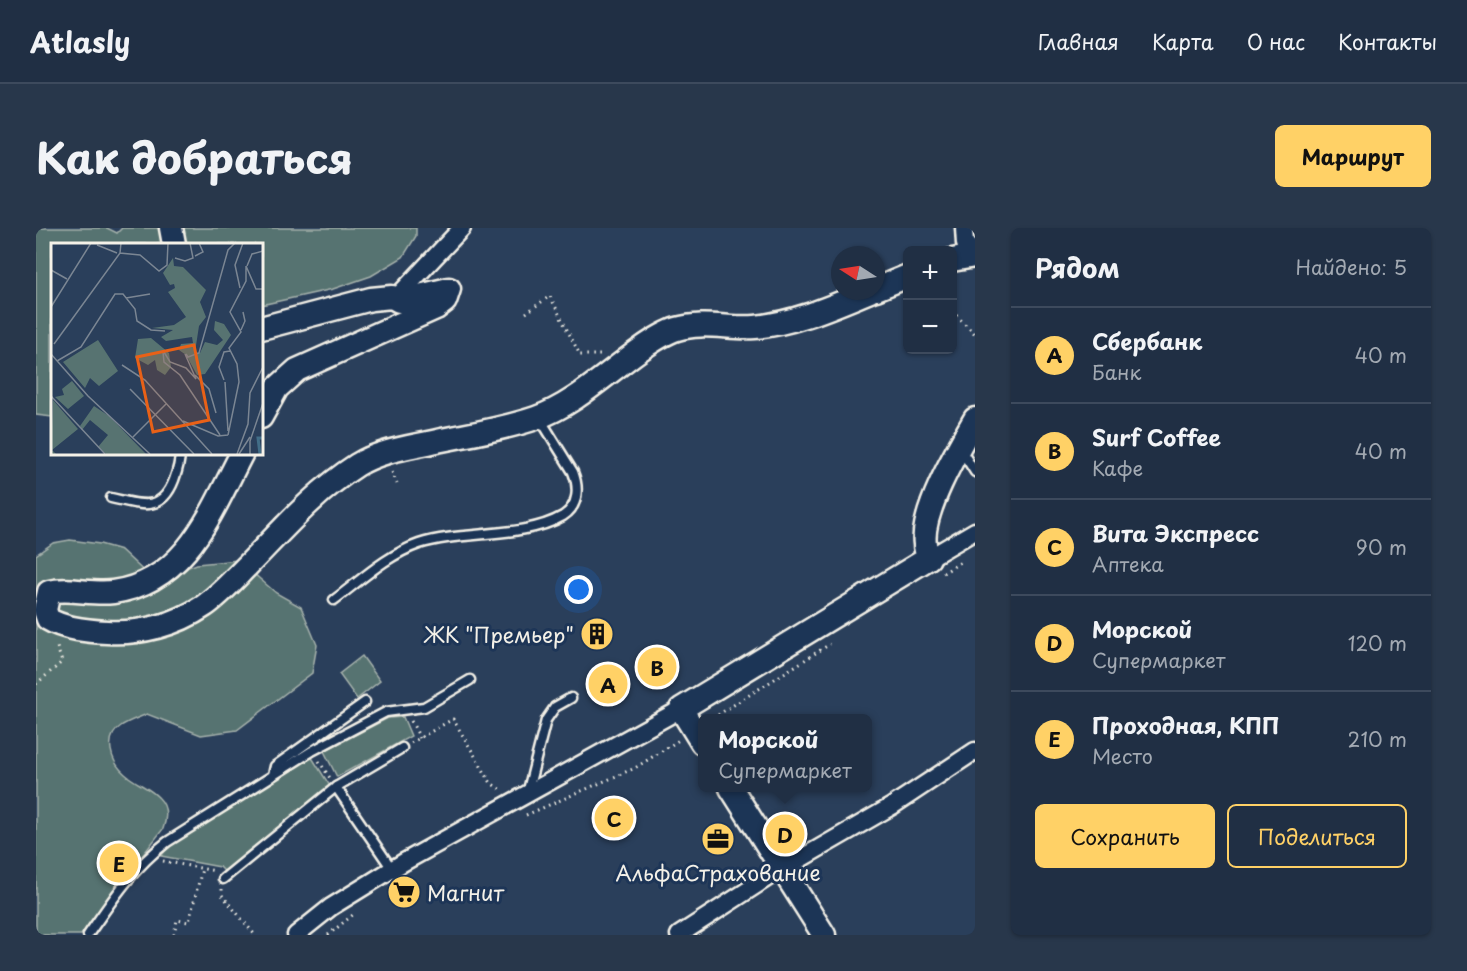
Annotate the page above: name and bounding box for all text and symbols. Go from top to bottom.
text: Atlasly [30,20,130,63]
text: Главная [1038,25,1119,57]
text: Карта [1152,25,1214,57]
text: О нас [1247,25,1305,57]
text: Контакты [1338,25,1437,57]
text: Как добраться [36,125,353,188]
button: Маршрут [1275,125,1431,187]
inset map [51,243,262,454]
north arrow [831,246,885,300]
map controls [903,246,957,354]
button: + [903,246,957,300]
text: Рядом [1035,248,1120,287]
text: Найдено: 5 [1296,252,1407,282]
button: − [903,300,957,354]
text: Сбербанк [1092,324,1202,357]
text: A [1047,340,1062,370]
text: 40 m [1355,340,1407,370]
text: Банк [1092,357,1141,387]
text: Surf Coffee [1092,420,1221,453]
text: B [1048,436,1061,466]
text: 40 m [1355,436,1407,466]
text: Кафе [1092,453,1143,483]
text: Вита Экспресс [1092,516,1259,549]
text: C [1047,532,1062,562]
text: 90 m [1356,532,1407,562]
text: Аптека [1092,549,1164,579]
your location [564,575,593,604]
text: Морской [1092,612,1192,645]
building icon: ЖК "Премьер" [579,616,615,652]
place label: ЖК "Премьер" [423,618,574,650]
text: D [1047,628,1062,658]
text: 120 m [1348,628,1407,658]
pin: B [638,644,676,690]
text: Супермаркет [1092,645,1225,675]
pin: A [588,662,628,706]
text: Проходная, КПП [1092,708,1280,741]
popup [698,714,872,792]
text: Морской [718,722,819,755]
text: E [1048,724,1061,754]
text: 210 m [1348,724,1407,754]
text: Место [1092,741,1153,771]
text: Супермаркет [718,755,852,785]
pin: C [594,796,634,840]
button: Сохранить [1035,804,1215,868]
button: Поделиться [1227,804,1407,868]
pin: D [766,812,804,856]
office icon: АльфаСтрахование [700,821,736,857]
pin: E [100,840,139,886]
place label: АльфаСтрахование [615,856,821,888]
supermarket icon: Магнит [386,874,422,910]
place label: Магнит [427,876,504,908]

